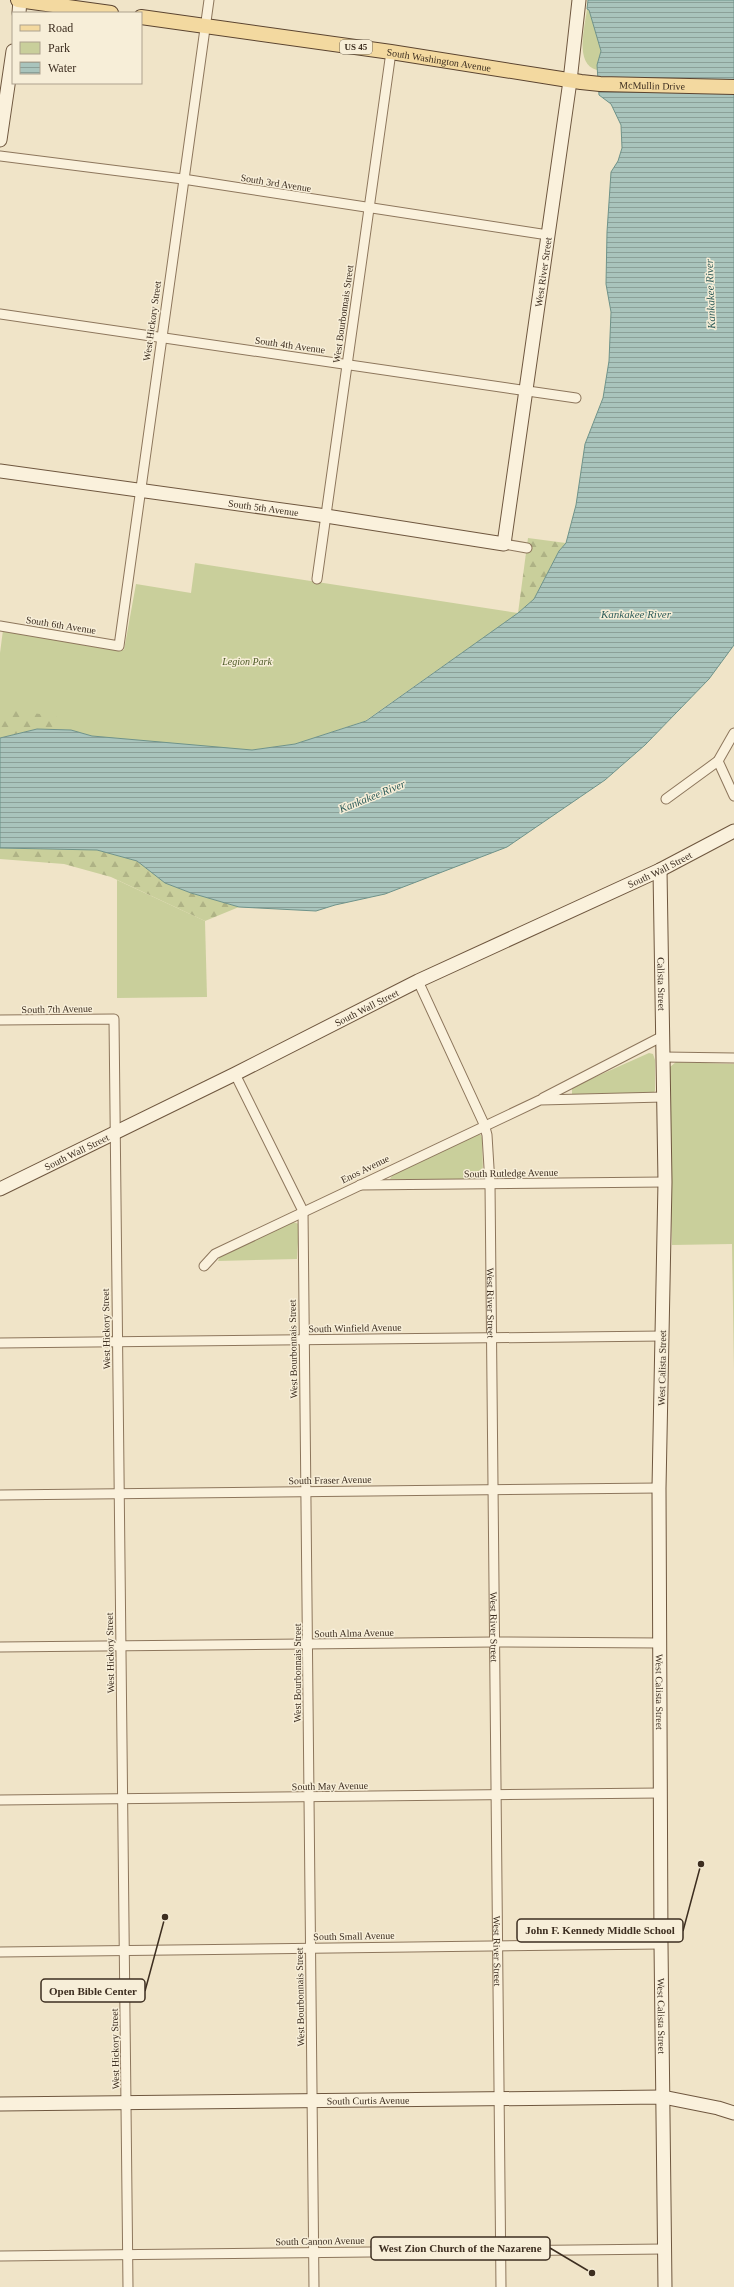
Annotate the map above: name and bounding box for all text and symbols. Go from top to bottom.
legend [12,12,142,84]
text: Road [48,21,73,35]
road number: US 45 [340,40,372,54]
text: Park [48,41,70,55]
street label: South Washington Avenue [386,46,493,73]
text: Water [48,61,76,75]
street label: McMullin Drive [619,79,686,91]
street label: South 3rd Avenue [240,172,313,194]
street label: West River Street [532,236,553,308]
water label: Kankakee River [703,258,717,330]
street label: West Bourbonnais Street [331,264,355,364]
street label: West Hickory Street [141,280,163,362]
street label: South 4th Avenue [254,335,326,355]
street label: South 5th Avenue [228,497,300,518]
water label: Kankakee River [600,608,672,620]
street label: South 6th Avenue [25,614,97,636]
park label: Legion Park [221,656,272,667]
water label: Kankakee River [336,777,407,815]
street label: South Wall Street [626,849,694,890]
street label: Calista Street [656,957,668,1011]
street label: South Wall Street [333,986,400,1028]
street label: South 7th Avenue [21,1003,93,1015]
street label: South Wall Street [42,1131,110,1172]
street label: Enos Avenue [339,1152,391,1185]
street label: South Rutledge Avenue [464,1167,559,1179]
street label: West River Street [485,1268,497,1338]
street label: West Hickory Street [100,1288,112,1370]
street label: West Bourbonnais Street [287,1299,299,1399]
street label: South Winfield Avenue [308,1322,402,1334]
street label: West Calista Street [656,1330,668,1406]
street label: South Fraser Avenue [288,1474,372,1486]
street label: West River Street [489,1592,500,1662]
street label: West Hickory Street [104,1612,116,1694]
street label: West Bourbonnais Street [292,1623,303,1723]
street label: South Alma Avenue [314,1627,395,1639]
street label: West Calista Street [654,1654,666,1730]
street label: South May Avenue [292,1780,369,1792]
street label: West River Street [492,1916,504,1986]
callout: John F. Kennedy Middle School [517,1919,683,1942]
text: John F. Kennedy Middle School [525,1924,675,1936]
street label: South Small Avenue [313,1930,395,1942]
street label: West Bourbonnais Street [294,1947,306,2047]
street label: West Calista Street [656,1978,668,2054]
callout: Open Bible Center [41,1979,145,2002]
text: Open Bible Center [49,1985,137,1997]
street label: West Hickory Street [109,2008,121,2090]
street label: South Curtis Avenue [327,2094,410,2106]
street label: South Cannon Avenue [275,2235,365,2247]
callout: West Zion Church of the Nazarene [371,2237,550,2260]
text: West Zion Church of the Nazarene [378,2242,542,2254]

